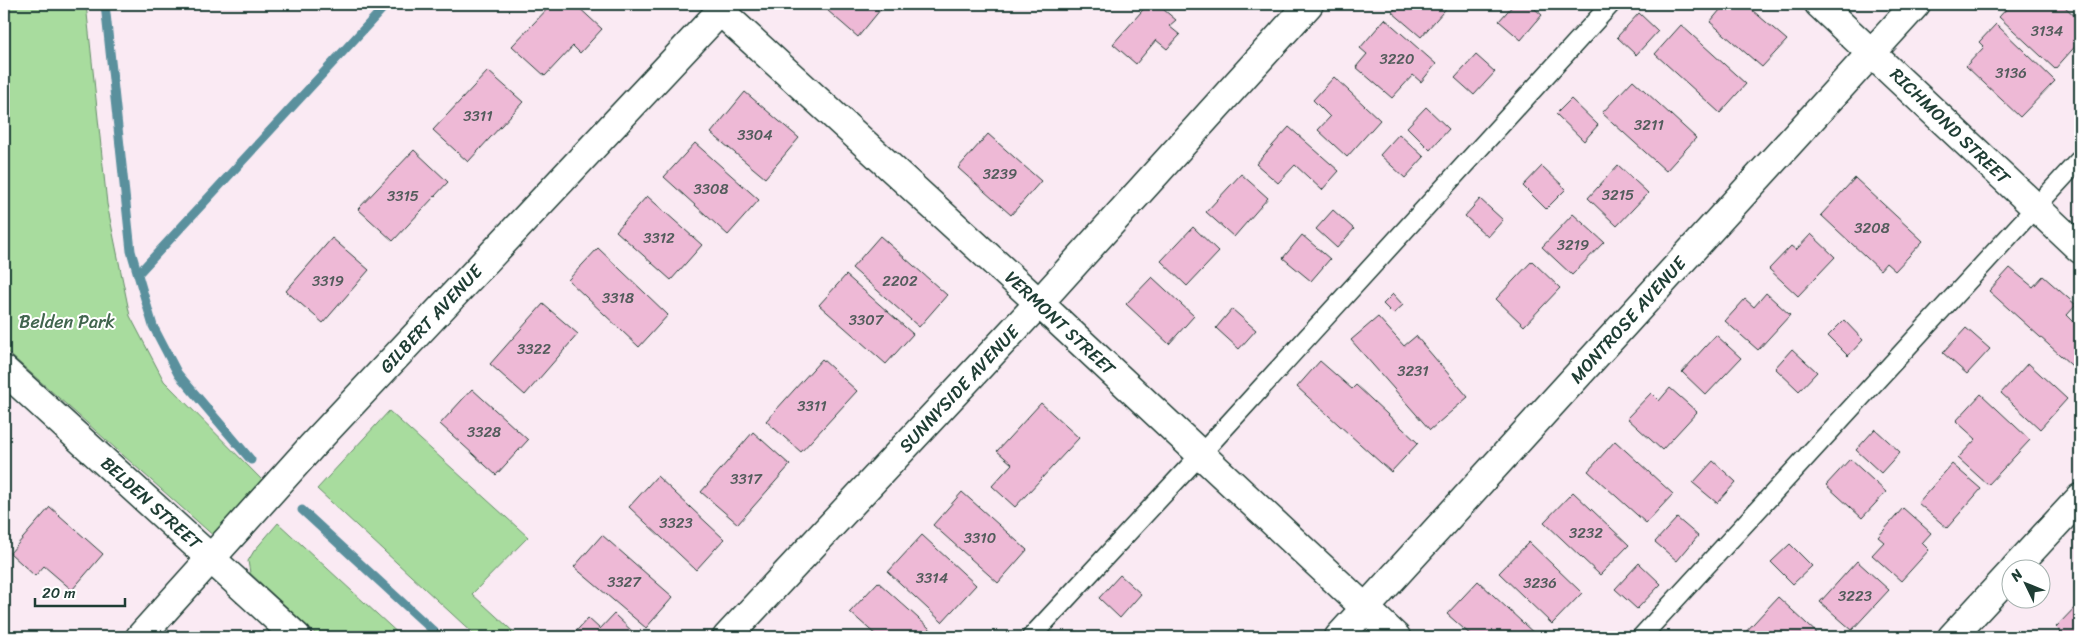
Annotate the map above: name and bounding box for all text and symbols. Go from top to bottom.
house number: 3134 [2031,18,2063,44]
house number: 3220 [1379,46,1415,72]
street label: RICHMOND STREET [1882,60,2019,193]
house number: 3136 [1995,60,2027,86]
house number: 3311 [463,103,493,129]
house number: 3211 [1634,112,1664,138]
house number: 3304 [737,122,773,148]
house number: 3239 [983,161,1017,187]
house number: 3308 [694,176,729,202]
house number: 3215 [1602,182,1634,208]
house number: 3315 [387,183,419,209]
house number: 3208 [1854,215,1890,241]
house number: 3312 [643,225,675,251]
house number: 3219 [1557,232,1589,258]
street label: MONTROSE AVENUE [1562,248,1695,391]
street label: GILBERT AVENUE [372,256,491,381]
street label: VERMONT STREET [997,263,1124,384]
house number: 3319 [312,268,344,294]
house number: 2202 [882,268,918,294]
house number: 3318 [602,285,634,311]
park label: Belden Park [19,306,115,338]
house number: 3307 [849,307,885,333]
street label: SUNNYSIDE AVENUE [891,317,1028,461]
house number: 3322 [517,336,551,362]
house number: 3231 [1397,358,1429,384]
house number: 3311 [797,393,827,419]
house number: 3328 [467,419,501,445]
street label: BELDEN STREET [93,448,210,558]
house number: 3317 [730,466,763,492]
house number: 3323 [659,510,693,536]
house number: 3232 [1569,520,1603,546]
house number: 3310 [964,525,996,551]
north arrow [2002,558,2052,608]
text: N [2004,563,2030,588]
house number: 3314 [916,565,948,591]
house number: 3327 [607,569,642,595]
house number: 3236 [1523,570,1557,596]
scale bar [35,576,125,608]
text: 20 m [42,580,76,606]
house number: 3223 [1838,583,1872,609]

